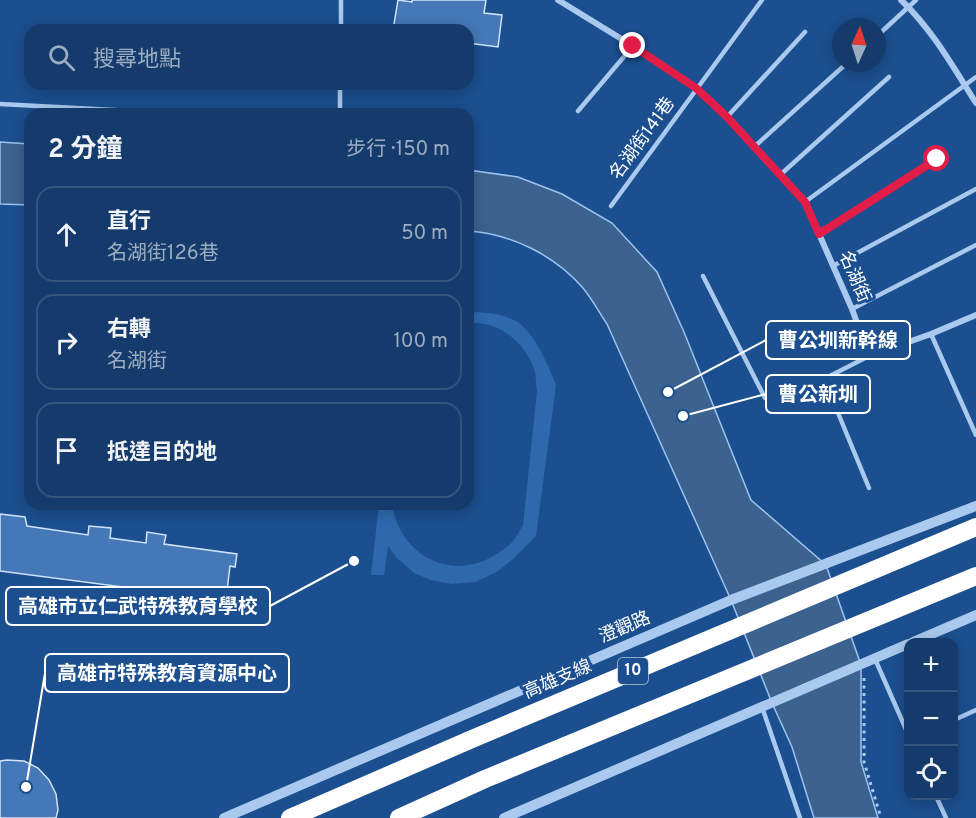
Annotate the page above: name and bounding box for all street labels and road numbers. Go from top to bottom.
street label: 名湖街141巷 [605,93,681,185]
street label: 名湖街 [833,248,875,306]
street label: 澄觀路 [596,607,654,649]
street label: 高雄支線 [520,655,596,705]
road number: 10 [618,658,648,684]

